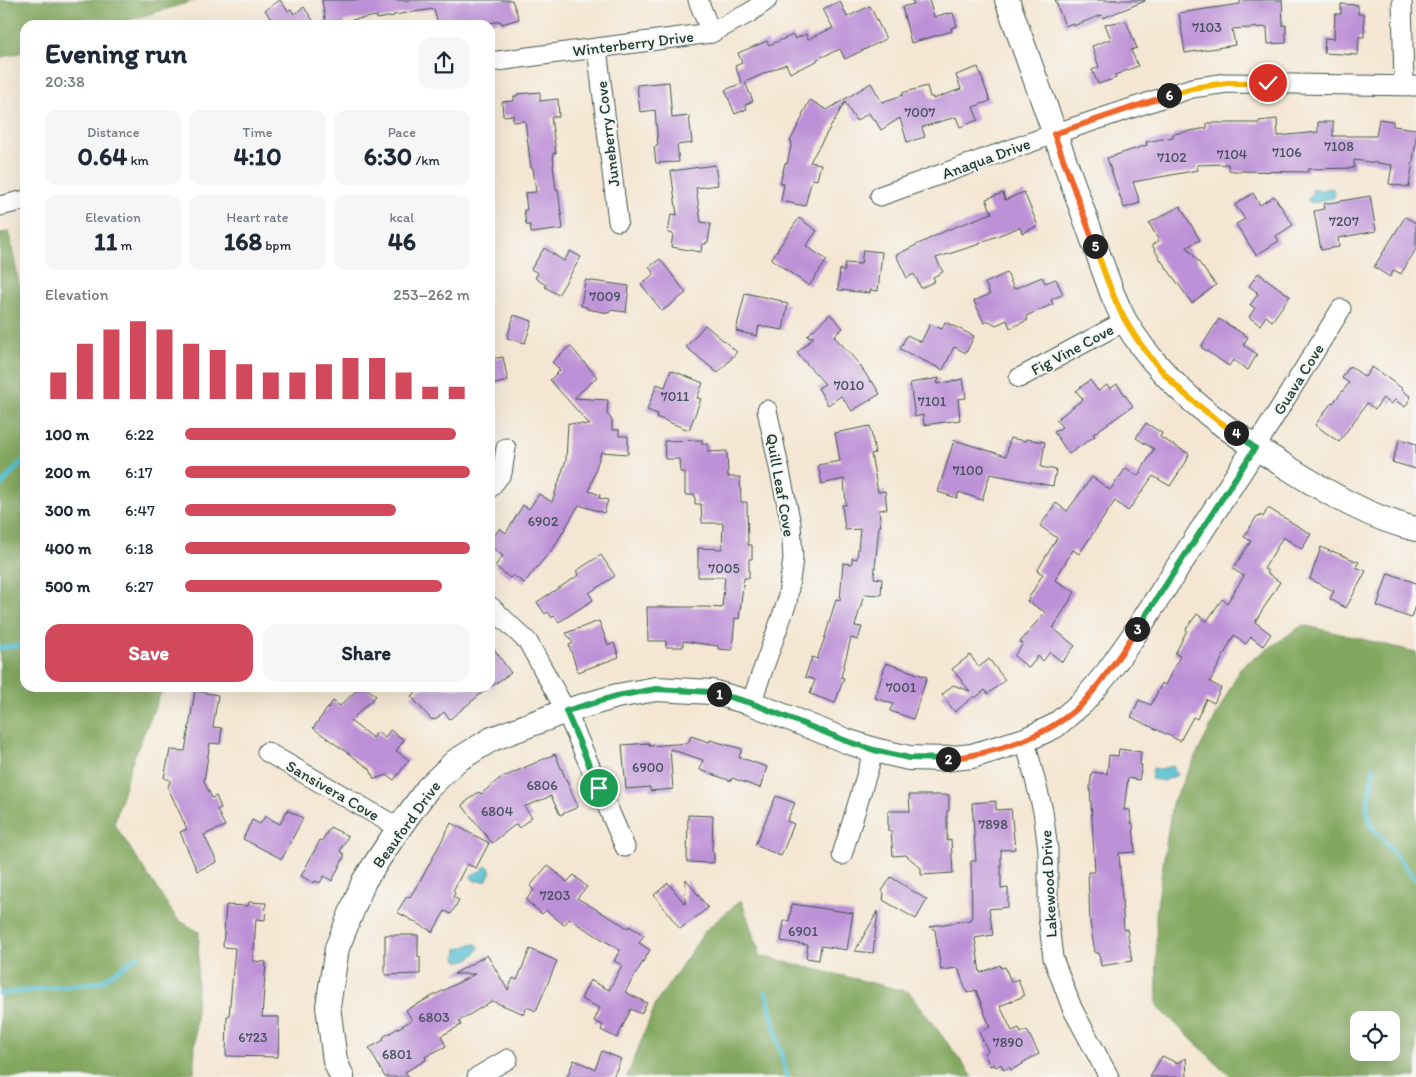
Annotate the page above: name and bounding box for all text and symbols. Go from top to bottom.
house number: 7103 [1192,19,1222,36]
street label: Winterberry Drive [571,27,695,60]
text: Evening run [45,36,187,70]
button: share [418,37,470,89]
pin [1247,62,1289,104]
icon: check [1254,69,1282,97]
text: 20:38 [45,72,85,91]
street label: Juneberry Cove [592,80,623,188]
pin: 6 [1156,82,1182,108]
text: 6 [1166,87,1173,104]
house number: 7007 [904,104,936,121]
text: Distance [87,124,139,141]
text: Time [243,124,272,141]
text: Pace [388,124,416,141]
street label: Anaqua Drive [939,134,1033,183]
house number: 7108 [1324,138,1354,155]
text: 0.64 [77,141,127,171]
text: 4:10 [233,141,282,171]
text: 6:30 [364,141,412,171]
house number: 7106 [1272,144,1302,161]
house number: 7104 [1217,146,1248,163]
house number: 7102 [1157,149,1187,166]
text: km [127,152,149,169]
text: /km [412,152,440,169]
text: Elevation [85,209,141,226]
text: Heart rate [227,209,288,226]
text: kcal [389,209,414,226]
house number: 7207 [1329,213,1359,230]
text: 11 [94,226,117,256]
text: 168 [224,226,262,256]
text: 46 [388,226,416,256]
pin: 5 [1082,234,1108,258]
text: m [117,237,132,254]
text: bpm [262,237,291,254]
text: 5 [1092,238,1099,255]
text: Elevation [45,285,109,304]
text: 253–262 m [393,285,470,304]
house number: 7009 [589,288,621,305]
street label: Fig Vine Cove [1028,320,1117,379]
street label: Guava Cove [1269,340,1328,418]
house number: 7010 [834,377,864,394]
house number: 7011 [661,388,690,405]
house number: 7101 [918,393,947,410]
pin: 4 [1224,420,1248,446]
text: 100 m [45,425,89,444]
text: 6:22 [125,425,154,444]
text: 4 [1232,425,1241,442]
street label: Quill Leaf Cove [762,432,799,538]
house number: 7100 [953,462,983,479]
text: 200 m [45,463,90,482]
text: 6:17 [125,463,153,482]
text: 300 m [45,501,91,520]
text: 6:47 [125,501,155,520]
house number: 6902 [528,513,559,530]
text: 400 m [45,539,91,558]
text: 6:18 [125,539,154,558]
house number: 7005 [708,560,740,577]
text: 500 m [45,577,90,596]
text: 6:27 [125,577,154,596]
pin: 3 [1124,616,1150,642]
text: 3 [1134,621,1141,638]
button: Save [45,624,253,682]
button: Share [263,624,470,682]
house number: 7001 [886,679,917,696]
pin: 1 [706,682,732,706]
text: 1 [716,686,723,703]
pin: 2 [936,746,960,772]
text: 2 [945,751,952,768]
street label: Sansivera Cove [283,756,383,825]
house number: 6900 [632,759,664,776]
pin [578,767,620,809]
icon: arrive [585,774,613,802]
street label: Beauford Drive [368,777,445,872]
house number: 6806 [526,777,558,794]
house number: 6804 [481,803,514,820]
house number: 7898 [978,816,1008,833]
street label: Lakewood Drive [1036,829,1061,938]
house number: 7203 [540,887,571,904]
house number: 6901 [788,923,818,940]
house number: 6803 [418,1009,450,1026]
map controls [1350,1011,1400,1061]
button: locate [1350,1011,1400,1061]
house number: 6723 [238,1029,268,1046]
house number: 7890 [993,1034,1023,1051]
house number: 6801 [382,1046,413,1063]

